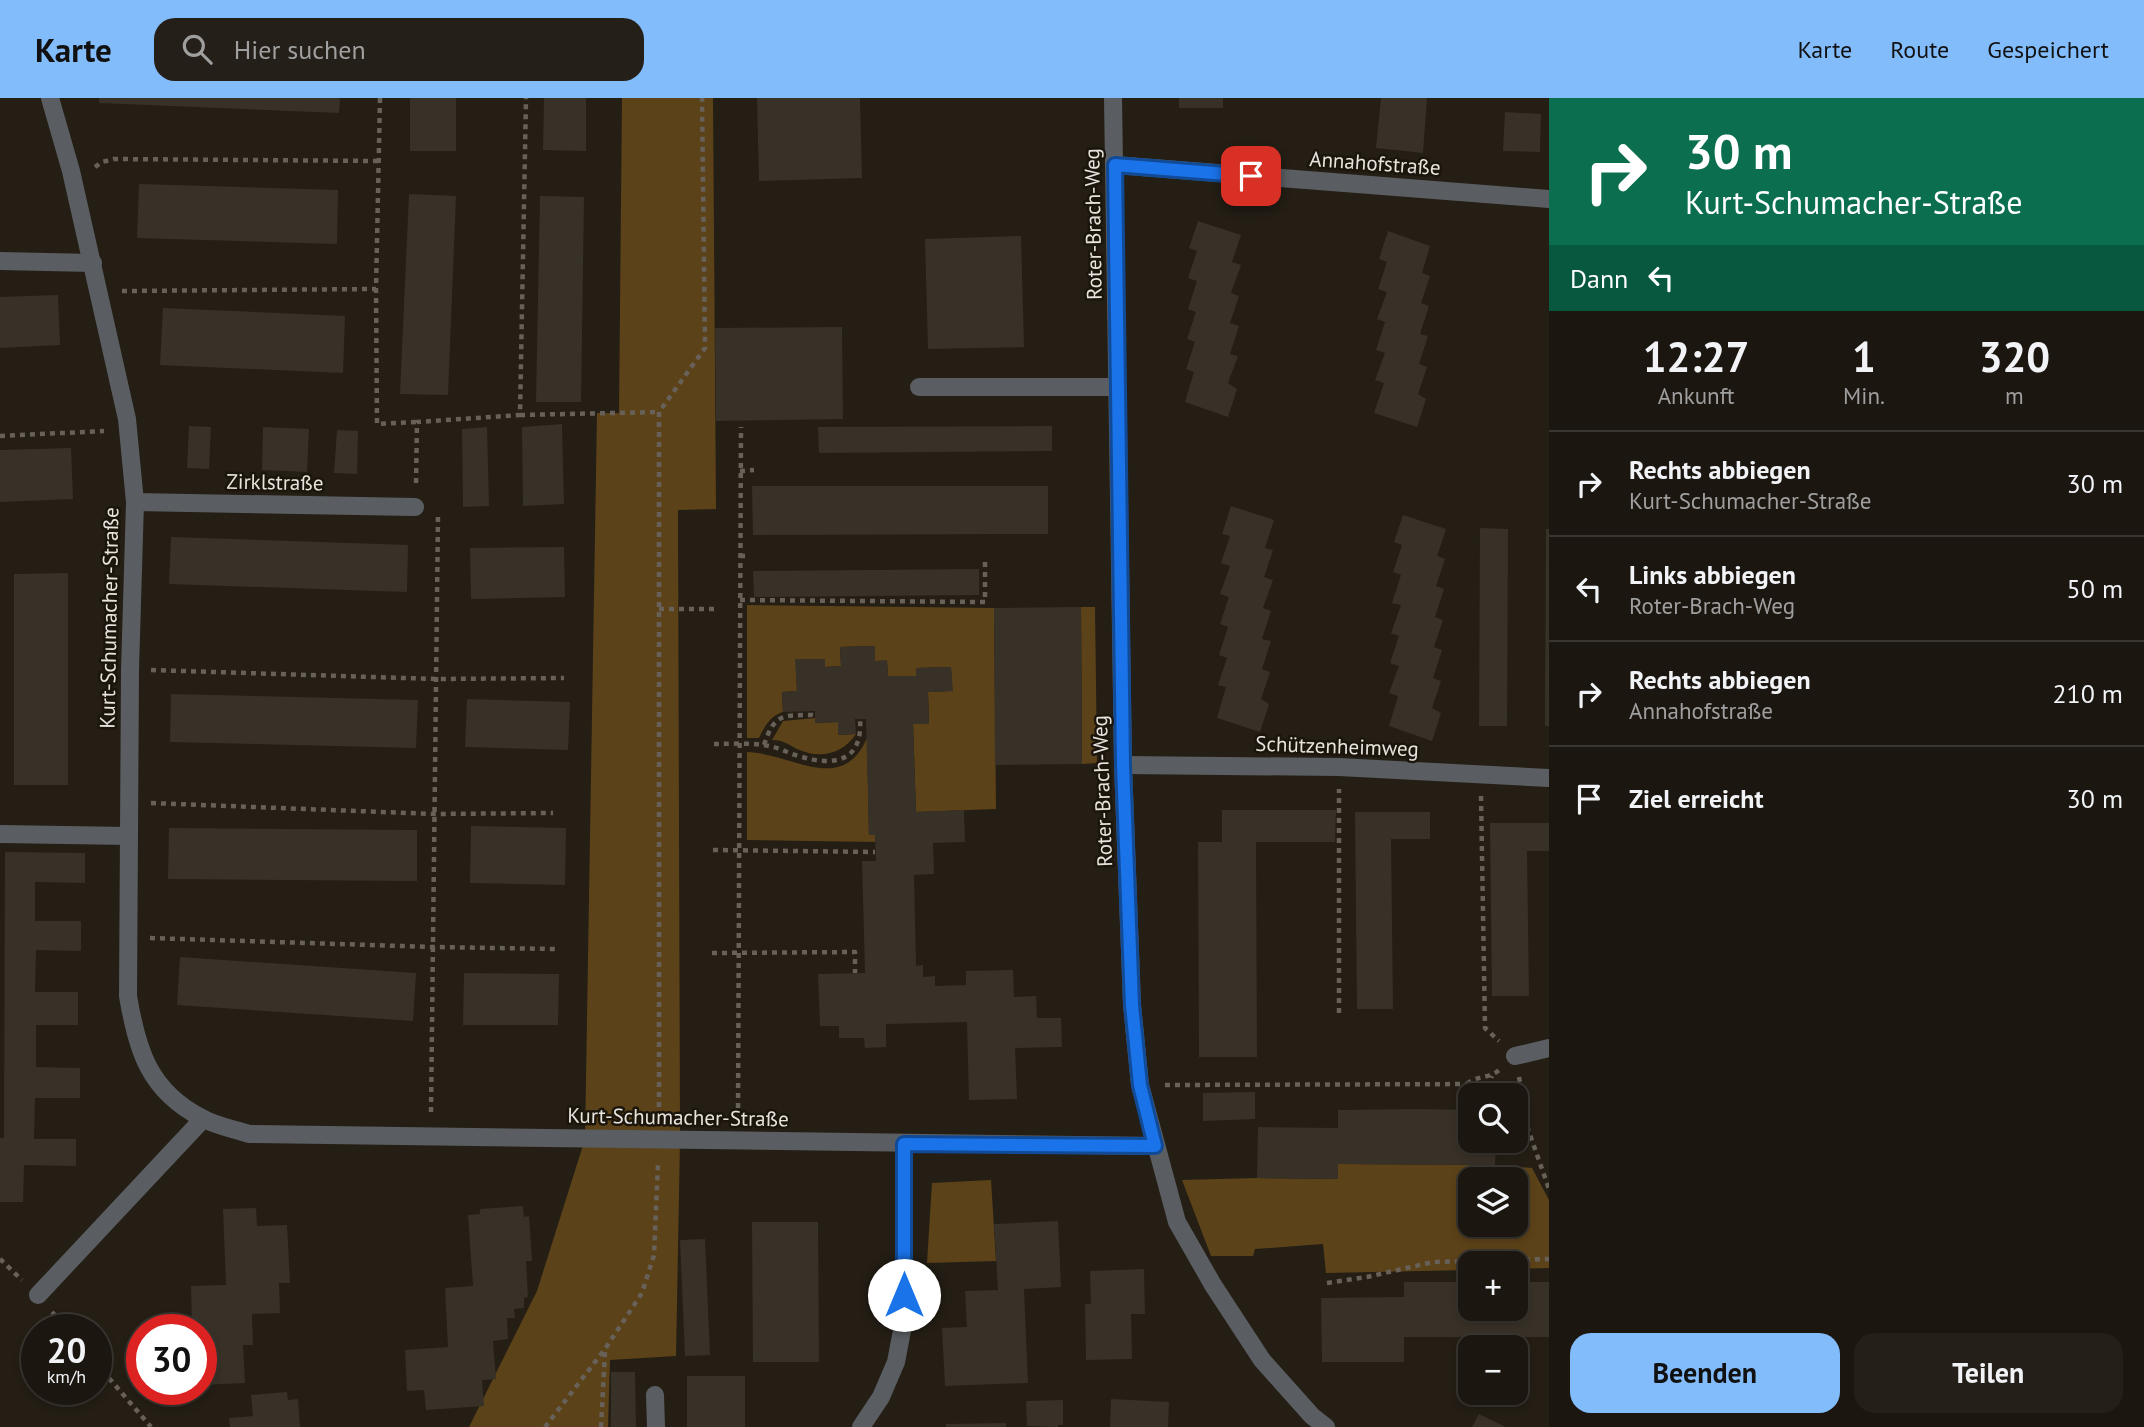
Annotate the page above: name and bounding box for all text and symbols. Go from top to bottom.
search box [154,18,644,81]
text: Karte [35,28,112,71]
icon: search [178,30,216,68]
text: Hier suchen [234,33,366,66]
text: Karte [1797,34,1852,65]
text: Route [1890,34,1949,65]
text: Gespeichert [1987,34,2109,65]
text: 30 m [1685,119,1792,183]
icon: right [1570,126,1661,217]
street label: Annahofstraße [1308,145,1442,181]
pin [1221,146,1281,206]
street label: Roter-Brach-Weg [1078,148,1108,300]
icon: arrive [1232,157,1270,195]
text: Kurt-Schumacher-Straße [1685,181,2022,223]
icon: left [1642,259,1680,297]
text: Dann [1570,262,1628,295]
text: 12:27 [1643,329,1749,384]
text: 1 [1852,329,1876,384]
text: 320 [1979,329,2050,384]
text: Ankunft [1658,381,1734,410]
text: Min. [1843,381,1885,410]
text: m [2005,381,2024,410]
text: Rechts abbiegen [1629,453,1811,486]
icon: right [1570,465,1608,503]
text: 30 m [2067,467,2123,500]
street label: Zirklstraße [226,468,324,496]
text: Kurt-Schumacher-Straße [1629,486,1872,515]
street label: Kurt-Schumacher-Straße [94,507,124,729]
text: Links abbiegen [1629,558,1796,591]
icon: left [1570,570,1608,608]
text: 50 m [2067,572,2123,605]
text: Roter-Brach-Weg [1629,591,1795,620]
text: Rechts abbiegen [1629,663,1811,696]
icon: right [1570,675,1608,713]
text: 210 m [2052,677,2123,710]
text: Annahofstraße [1629,696,1773,725]
street label: Roter-Brach-Weg [1086,715,1118,867]
street label: Schützenheimweg [1255,730,1419,762]
icon: arrive [1570,780,1608,818]
text: Ziel erreicht [1629,782,1764,815]
text: 30 m [2067,782,2123,815]
map controls [1458,1083,1528,1405]
button: search [1458,1083,1528,1153]
street label: Kurt-Schumacher-Straße [567,1102,789,1132]
button: layers [1458,1167,1528,1237]
button: + [1458,1251,1528,1321]
position arrow [867,1258,941,1332]
speed limit sign: 30 [126,1314,217,1405]
text: 20 [47,1327,86,1373]
button: Beenden [1570,1333,1840,1413]
button: Teilen [1854,1333,2123,1413]
button: − [1458,1335,1528,1405]
text: km/h [47,1365,86,1388]

